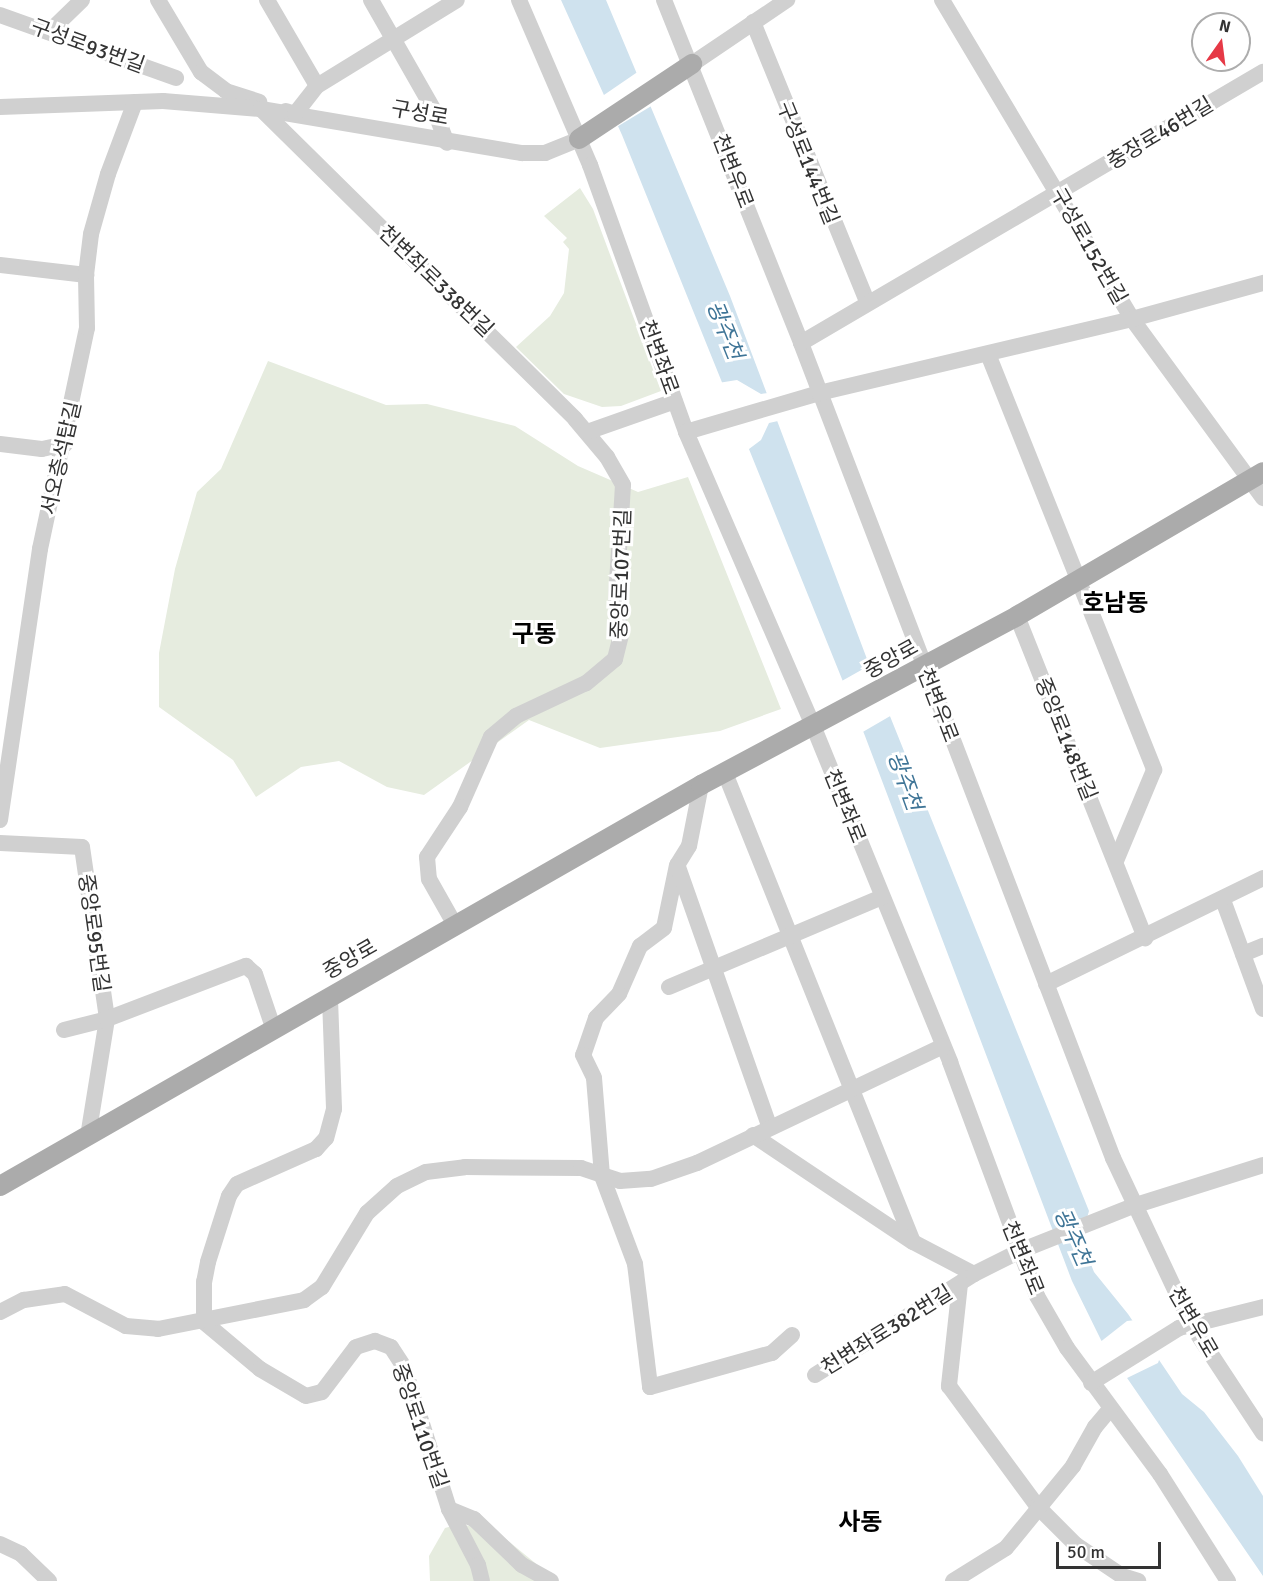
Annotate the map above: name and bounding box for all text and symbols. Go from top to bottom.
north arrow [1191,12,1251,72]
street label: 구성로93번길 [28,14,148,78]
text: N [1217,15,1233,38]
street label: 충장로46번길 [1102,91,1218,175]
street label: 구성로 [389,96,451,130]
street label: 구성로144번길 [772,98,844,228]
street label: 천변우로 [707,130,759,212]
street label: 구성로152번길 [1045,183,1133,309]
street label: 천변좌로338번길 [373,220,499,342]
water label: 광주천 [701,297,749,363]
street label: 천변좌로 [634,316,684,398]
street label: 서오층석탑길 [36,399,86,517]
street label: 중앙로107번길 [606,508,636,640]
district label: 호남동 [1082,590,1148,618]
district label: 구동 [512,621,556,649]
street label: 중앙로 [860,634,922,684]
street label: 천변우로 [912,664,964,746]
street label: 중앙로148번길 [1030,674,1102,804]
water label: 광주천 [882,748,928,814]
street label: 천변좌로 [819,765,871,847]
street label: 중앙로95번길 [73,872,115,994]
street label: 중앙로 [319,934,381,984]
water label: 광주천 [1049,1204,1097,1270]
street label: 천변좌로 [997,1217,1049,1299]
street label: 천변좌로382번길 [817,1280,957,1380]
street label: 천변우로 [1163,1282,1223,1362]
street label: 중앙로110번길 [387,1360,453,1492]
district label: 사동 [838,1509,882,1537]
scale bar [1059,1530,1164,1568]
text: 50 m [1067,1541,1105,1563]

